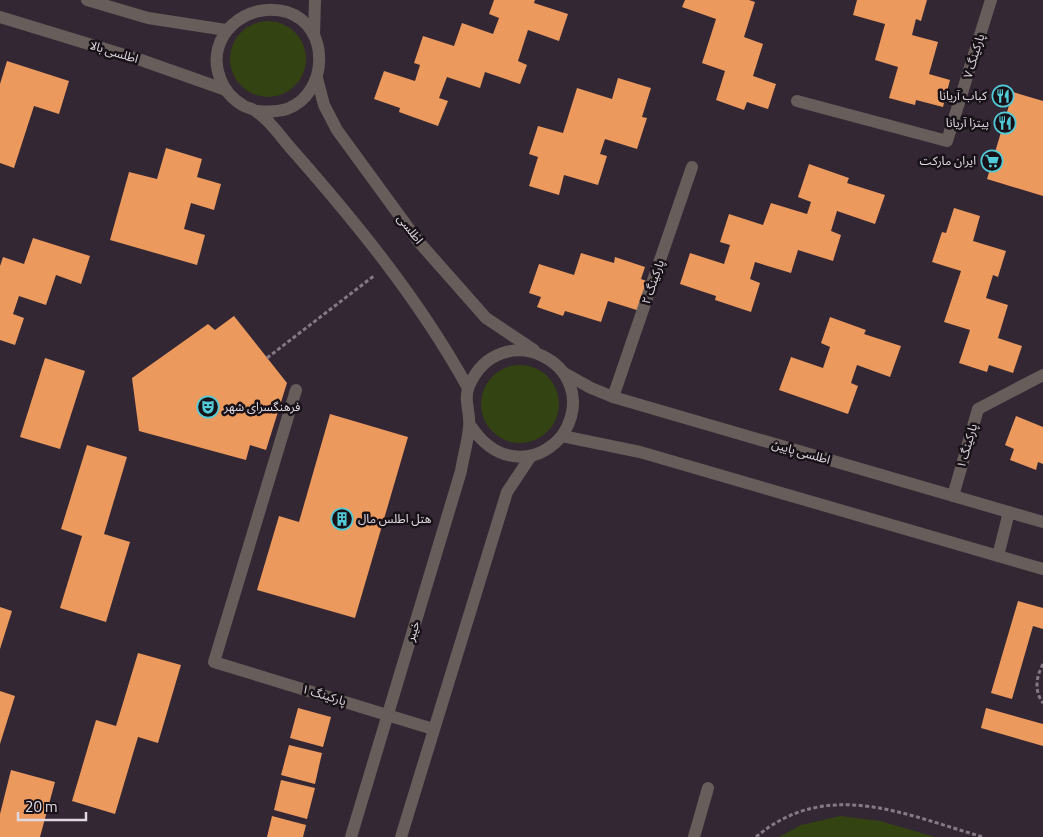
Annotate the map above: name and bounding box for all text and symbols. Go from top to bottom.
street label: پارکینگ ۷ [958,31,989,81]
street label: اطلسی بالا [87,35,141,68]
restaurant icon: کباب آریانا [991,84,1015,108]
place label: کباب آریانا [939,86,988,105]
restaurant icon: پیتزا آریانا [993,111,1017,135]
place label: پیتزا آریانا [946,113,989,132]
supermarket icon: ایران مارکت [980,149,1004,173]
place label: ایران مارکت [920,151,976,170]
street label: اطلسی [393,210,428,248]
street label: پارکینگ ۲ [636,257,669,307]
theatre icon: فرهنگسرای شهر [196,395,220,419]
place label: فرهنگسرای شهر [223,397,300,416]
street label: پارکینگ ۱ [951,421,982,470]
street label: اطلسی پایین [770,434,833,469]
building icon: هتل اطلس مال [330,507,354,531]
place label: هتل اطلس مال [358,509,431,528]
street label: خیبر [400,618,425,644]
street label: پارکینگ ۱ [299,679,349,710]
scale bar [18,790,85,822]
text: 20 m [25,795,58,818]

